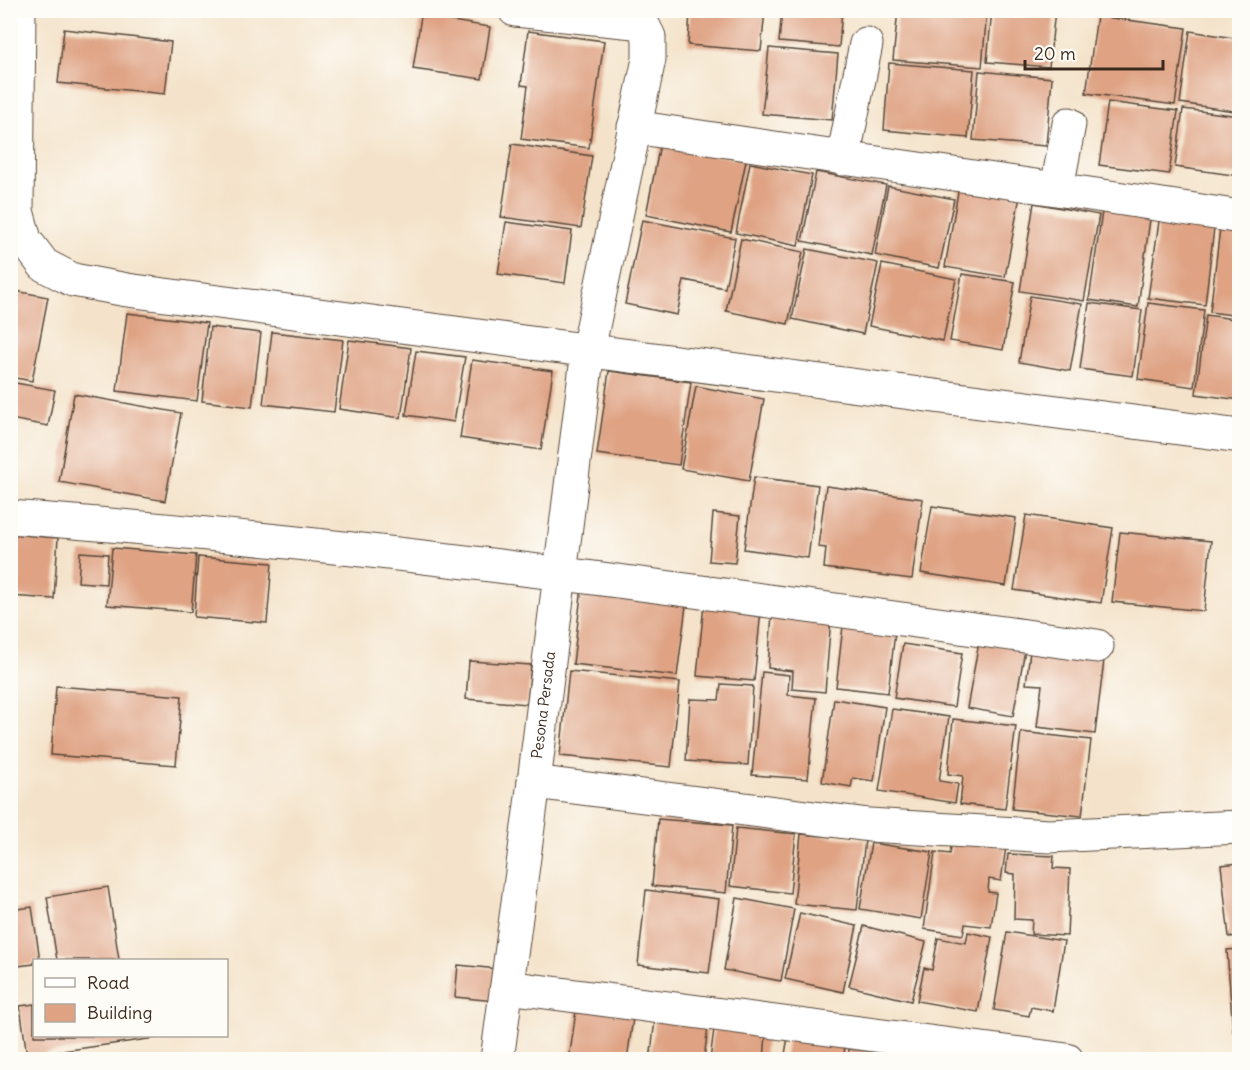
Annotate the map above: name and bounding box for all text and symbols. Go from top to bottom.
scale bar [1025,33,1163,71]
text: 20 m [1034,42,1076,65]
street label: Pesona Persada [527,650,559,760]
legend [33,959,228,1037]
text: Road [87,971,130,994]
text: Building [87,1001,152,1024]

